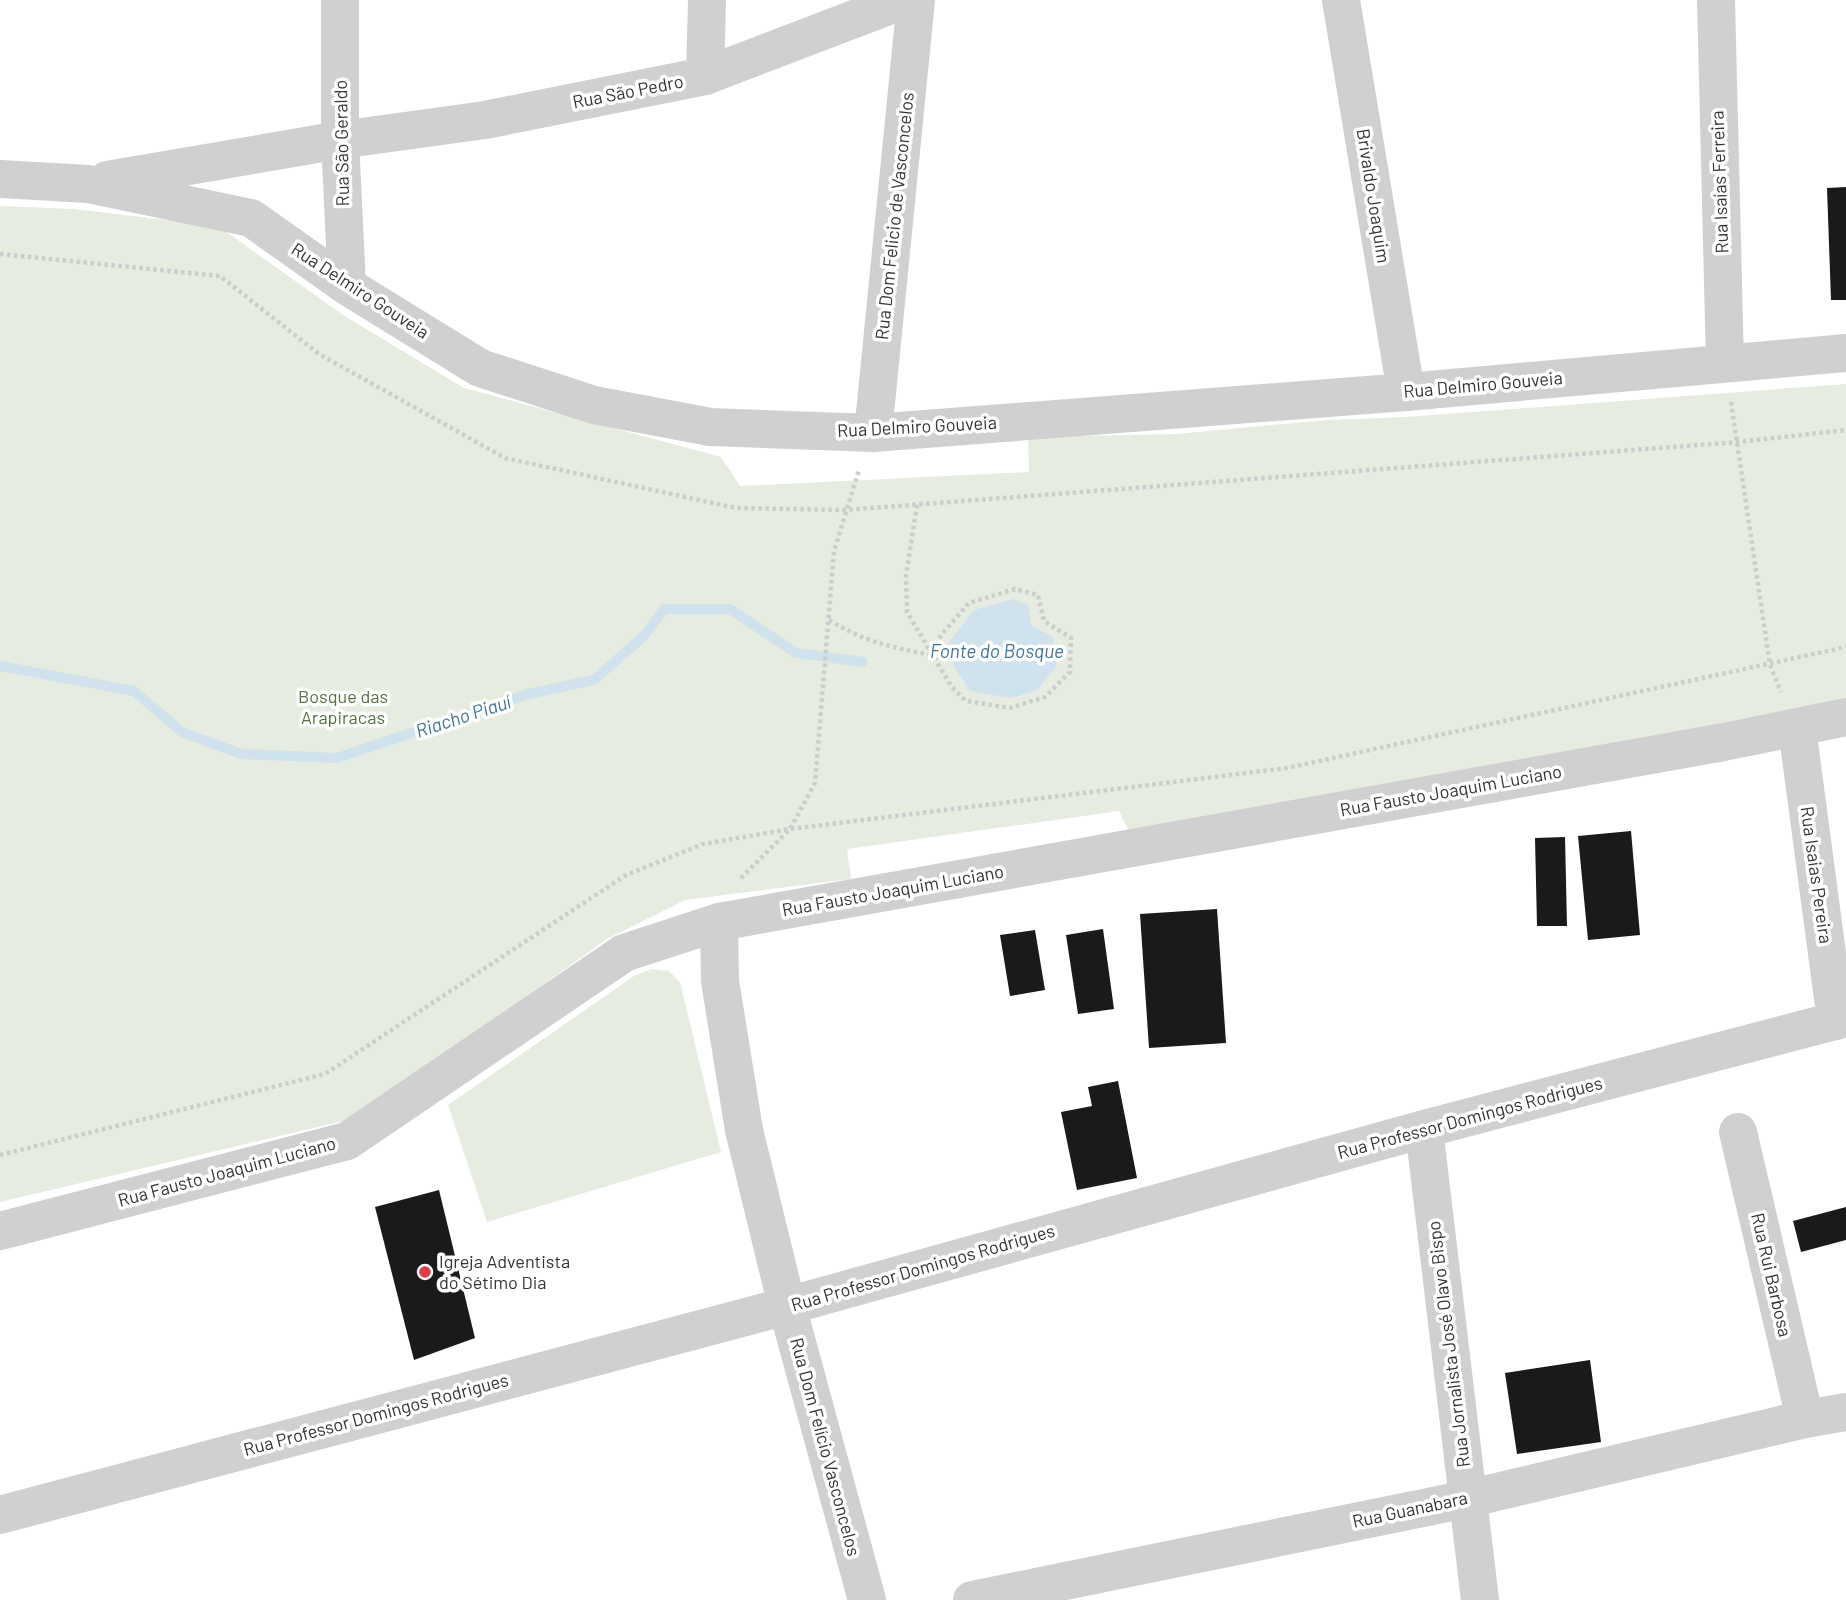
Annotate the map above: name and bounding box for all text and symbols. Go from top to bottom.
street label: Rua São Pedro [571,69,685,113]
street label: Rua São Geraldo [329,80,353,206]
street label: Rua Dom Felicio de Vasconcelos [870,91,918,341]
street label: Rua Isaías Ferreira [1706,110,1732,254]
street label: Brivaldo Joaquim [1353,127,1395,265]
street label: Rua Delmiro Gouveia [288,237,434,343]
street label: Rua Delmiro Gouveia [1402,366,1563,402]
street label: Rua Delmiro Gouveia [837,411,997,441]
water label: Fonte do Bosque [930,639,1064,662]
park label: Bosque das Arapiracas [298,685,388,728]
water label: Riacho Piauí [412,689,514,742]
street label: Rua Fausto Joaquim Luciano [1338,760,1563,820]
street label: Rua Isaias Pereira [1796,805,1838,945]
street label: Rua Fausto Joaquim Luciano [780,860,1005,920]
street label: Rua Professor Domingos Rodrigues [1335,1071,1605,1163]
street label: Rua Fausto Joaquim Luciano [115,1131,338,1211]
street label: Rua Rui Barbosa [1747,1211,1797,1339]
street label: Rua Professor Domingos Rodrigues [788,1219,1057,1315]
street label: Rua Jornalista José Olavo Bispo [1422,1220,1474,1469]
place label: Igreja Adventista do Sétimo Dia [439,1250,570,1293]
marker: Igreja Adventista do Sétimo Dia [417,1264,433,1280]
street label: Rua Dom Felício Vasconcelos [786,1335,866,1558]
street label: Rua Professor Domingos Rodrigues [241,1368,511,1460]
street label: Rua Guanabara [1350,1486,1469,1532]

